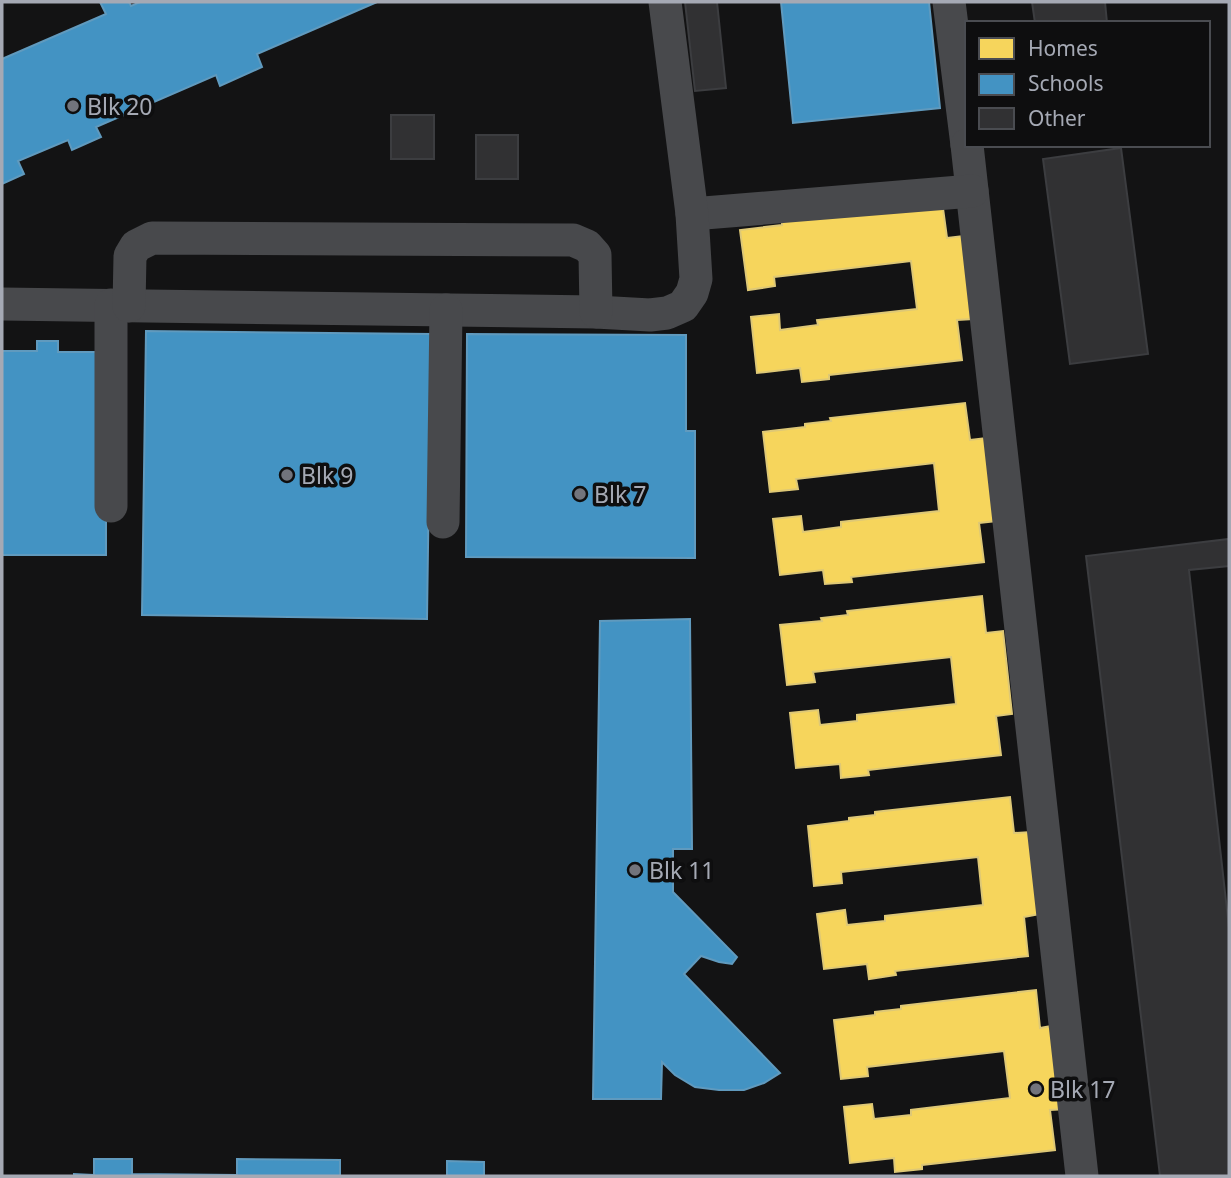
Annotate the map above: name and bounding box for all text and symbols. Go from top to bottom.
legend [965,21,1210,147]
text: Homes [1028,34,1098,62]
text: Schools [1028,69,1103,97]
place label: Blk 20 [87,90,152,122]
marker: Blk 20 [65,98,81,114]
text: Other [1028,104,1086,132]
place label: Blk 9 [301,459,353,491]
marker: Blk 9 [279,467,295,483]
place label: Blk 7 [594,478,646,510]
marker: Blk 7 [572,486,588,502]
place label: Blk 11 [649,854,714,886]
marker: Blk 11 [627,862,643,878]
place label: Blk 17 [1050,1073,1115,1105]
marker: Blk 17 [1028,1081,1044,1097]

